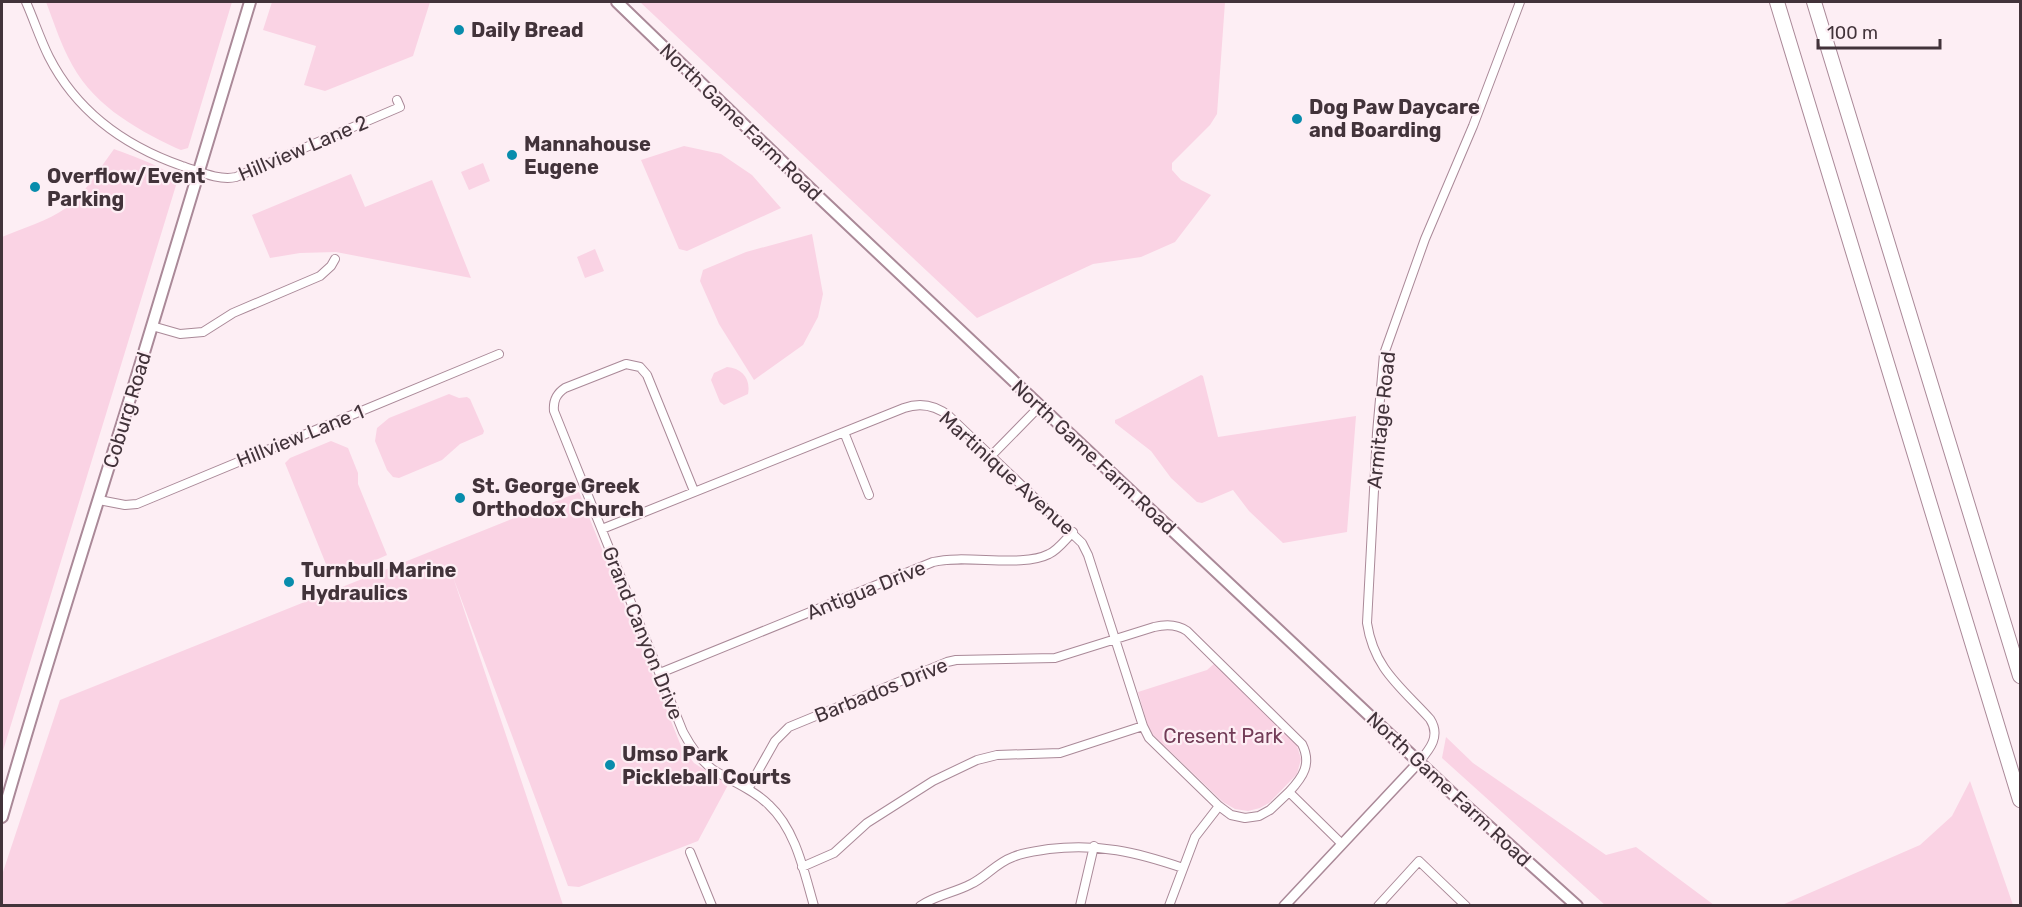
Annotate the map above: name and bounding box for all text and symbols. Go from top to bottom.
scale bar [1818,12,1940,50]
place label: Daily Bread [471,18,584,42]
text: 100 m [1827,22,1878,44]
marker: Daily Bread [452,23,466,37]
street label: North Game Farm Road [655,38,827,206]
place label: Dog Paw Daycare and Boarding [1309,95,1480,142]
street label: Hillview Lane 2 [235,110,371,186]
marker: Dog Paw Daycare and Boarding [1290,112,1304,126]
place label: Mannahouse Eugene [524,132,651,179]
marker: Mannahouse Eugene [505,148,519,162]
place label: Overflow/Event Parking [47,164,205,211]
marker: Overflow/Event Parking [28,180,42,194]
street label: Coburg Road [98,349,156,471]
street label: Armitage Road [1362,350,1400,490]
street label: North Game Farm Road [1007,374,1181,540]
street label: Hillview Lane 1 [233,400,367,472]
street label: Martinique Avenue [934,406,1080,540]
place label: St. George Greek Orthodox Church [472,474,644,521]
marker: St. George Greek Orthodox Church [453,491,467,505]
street label: Grand Canyon Drive [597,543,689,723]
street label: Antigua Drive [803,555,929,625]
place label: Turnbull Marine Hydraulics [301,558,457,605]
marker: Turnbull Marine Hydraulics [282,575,296,589]
street label: Barbados Drive [811,652,951,728]
street label: North Game Farm Road [1362,706,1536,872]
park label: Cresent Park [1163,724,1283,748]
place label: Umso Park Pickleball Courts [622,742,791,789]
marker: Umso Park Pickleball Courts [603,758,617,772]

